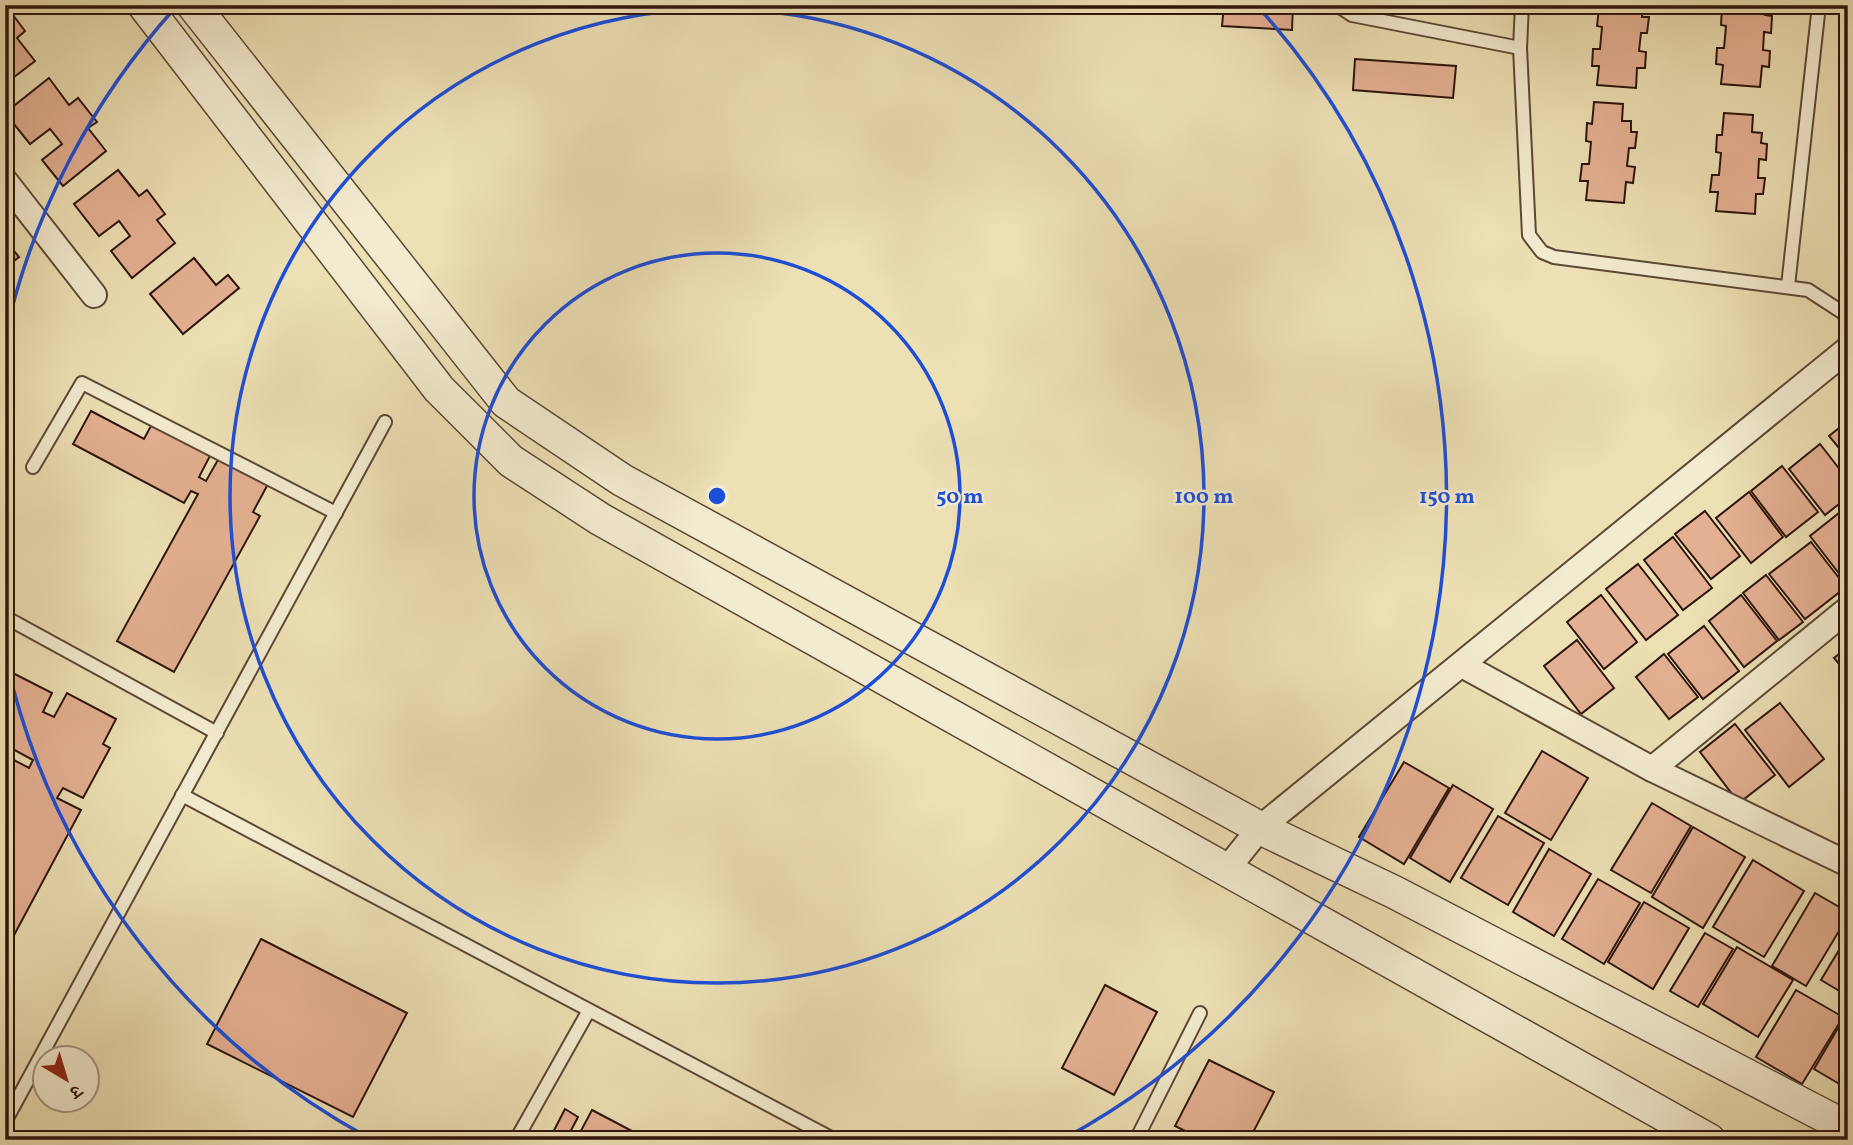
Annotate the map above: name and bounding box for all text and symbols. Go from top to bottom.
text: 50 m [936,483,984,512]
text: 100 m [1174,483,1234,512]
text: 150 m [1419,483,1475,512]
centre of rings [705,484,729,508]
north arrow [32,1044,102,1114]
text: उ [62,1076,89,1105]

